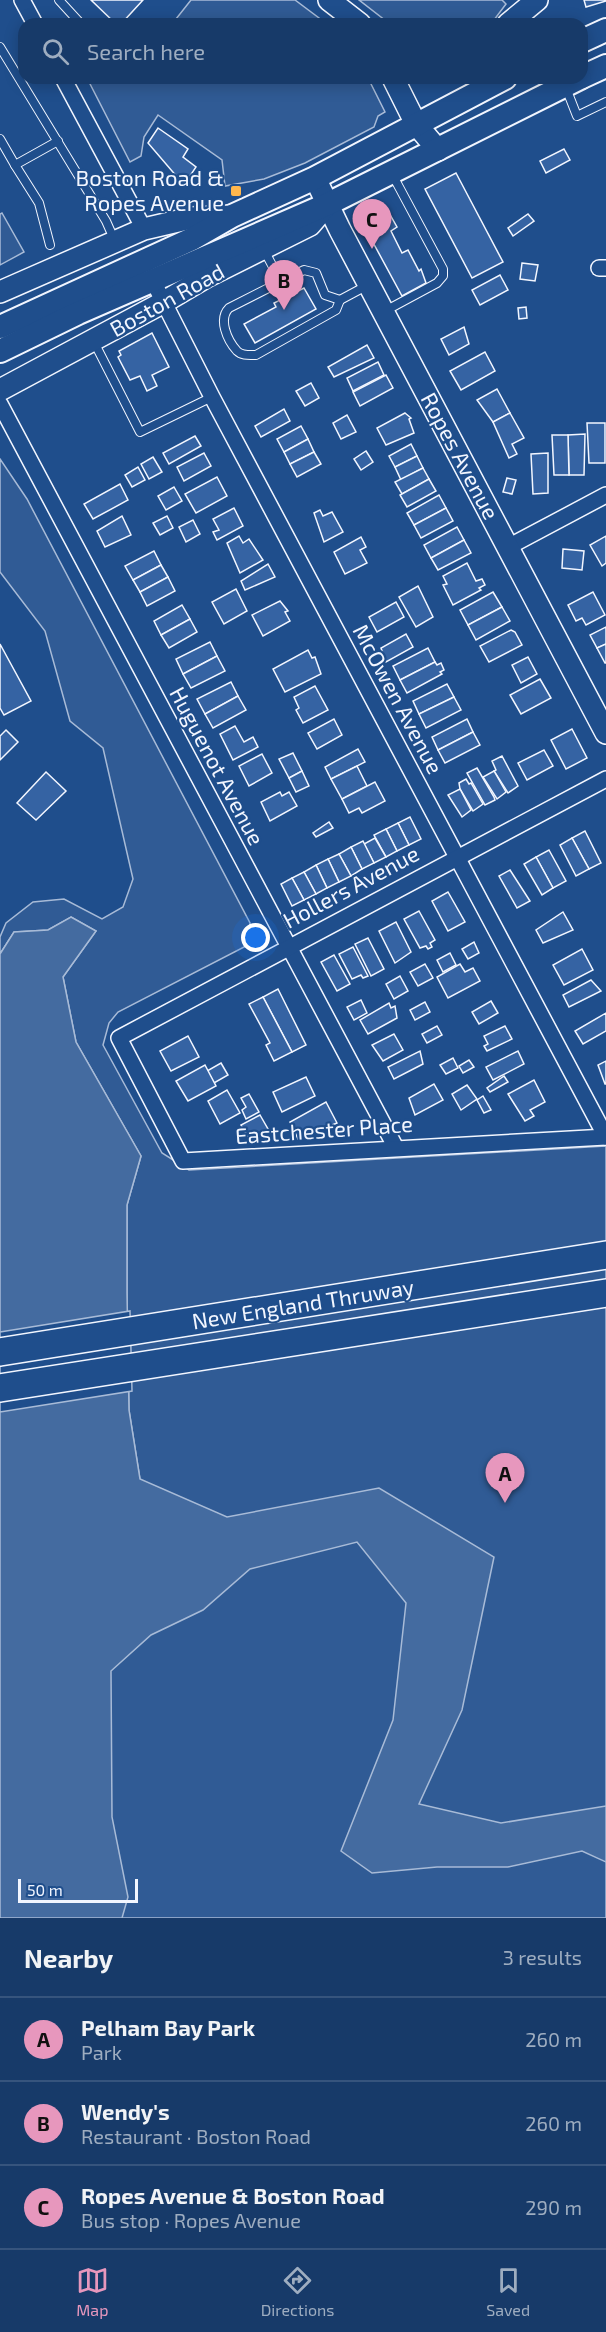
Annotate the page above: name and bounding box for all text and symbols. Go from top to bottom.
search box [18,18,588,84]
icon: search [39,35,72,68]
text: Search here [87,38,205,64]
place label: Boston Road & Ropes Avenue [76,164,224,215]
marker: Boston Road & Ropes Avenue [229,184,243,198]
pin: C [352,200,392,249]
street label: Boston Road [105,257,228,341]
pin: B [264,260,304,310]
street label: Ropes Avenue [417,388,505,523]
street label: McOwen Avenue [349,619,449,778]
street label: Huguenot Avenue [165,682,271,849]
street label: Hollers Avenue [278,839,423,933]
your location [241,923,270,952]
street label: Eastchester Place [234,1110,414,1148]
street label: New England Thruway [190,1273,416,1333]
pin: A [486,1454,524,1503]
scale bar [18,1876,138,1904]
text: 50 m [27,1880,63,1899]
text: Nearby [24,1942,113,1973]
text: 3 results [503,1945,582,1969]
text: Pelham Bay Park [81,2014,255,2040]
text: A [37,2027,50,2051]
text: 260 m [525,2027,582,2051]
text: Park [81,2040,122,2064]
text: Wendy's [81,2098,170,2124]
text: B [37,2111,50,2135]
text: 260 m [525,2111,582,2135]
text: Restaurant · Boston Road [81,2124,311,2148]
text: Ropes Avenue & Boston Road [81,2182,385,2208]
text: C [38,2195,49,2219]
text: 290 m [525,2195,582,2219]
text: Bus stop · Ropes Avenue [81,2208,301,2232]
tab: Map [76,2264,109,2319]
tab: Directions [261,2264,334,2319]
tab: Saved [486,2264,530,2319]

